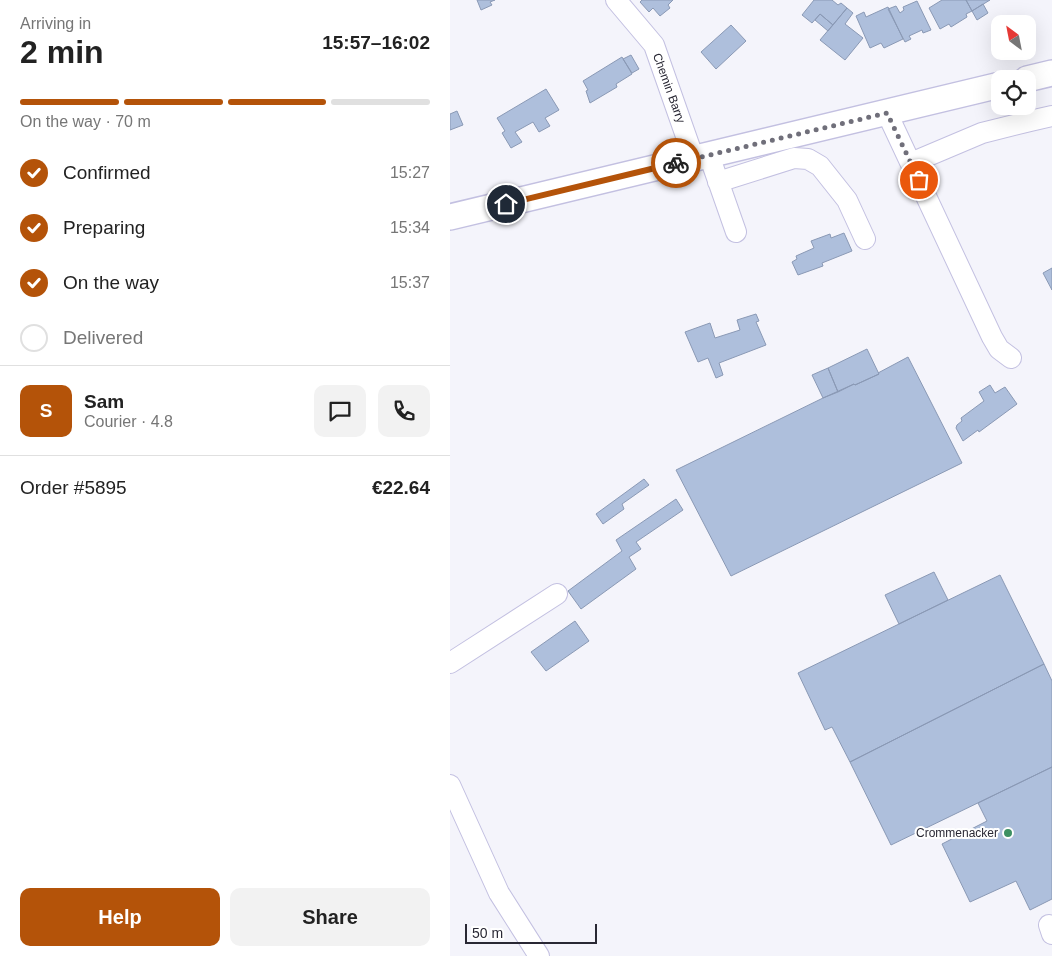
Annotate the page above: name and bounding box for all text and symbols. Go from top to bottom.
text: Arriving in [20,15,91,32]
north arrow [991,15,1036,60]
map controls [991,15,1036,115]
text: 15:57–16:02 [322,32,430,53]
text: 2 min [20,34,104,70]
street label: Chemin Barry [650,51,688,125]
button: locate [991,70,1036,115]
text: On the way · 70 m [20,113,151,130]
courier [651,138,701,188]
icon: bike [662,149,690,177]
icon: check [20,159,48,187]
pin [898,159,940,201]
text: Confirmed [63,162,151,183]
text: 15:27 [390,164,430,181]
icon: bag [905,166,933,194]
pin [485,183,527,225]
icon: home [492,190,520,218]
icon: check [20,214,48,242]
text: Preparing [63,217,145,238]
text: 15:34 [390,219,430,236]
icon: check [20,269,48,297]
text: On the way [63,272,159,293]
text: 15:37 [390,274,430,291]
text: Delivered [63,327,143,348]
button: chat [314,385,366,437]
button: phone [378,385,430,437]
text: Sam [84,391,124,412]
text: S [40,400,52,421]
text: Courier · 4.8 [84,413,173,430]
text: Order #5895 [20,477,127,498]
text: €22.64 [372,477,430,498]
place label: Crommenacker [916,826,998,840]
marker: Crommenacker [1002,827,1014,839]
button: Help [20,888,220,946]
button: Share [230,888,430,946]
scale bar [465,921,598,944]
text: 50 m [472,925,503,941]

